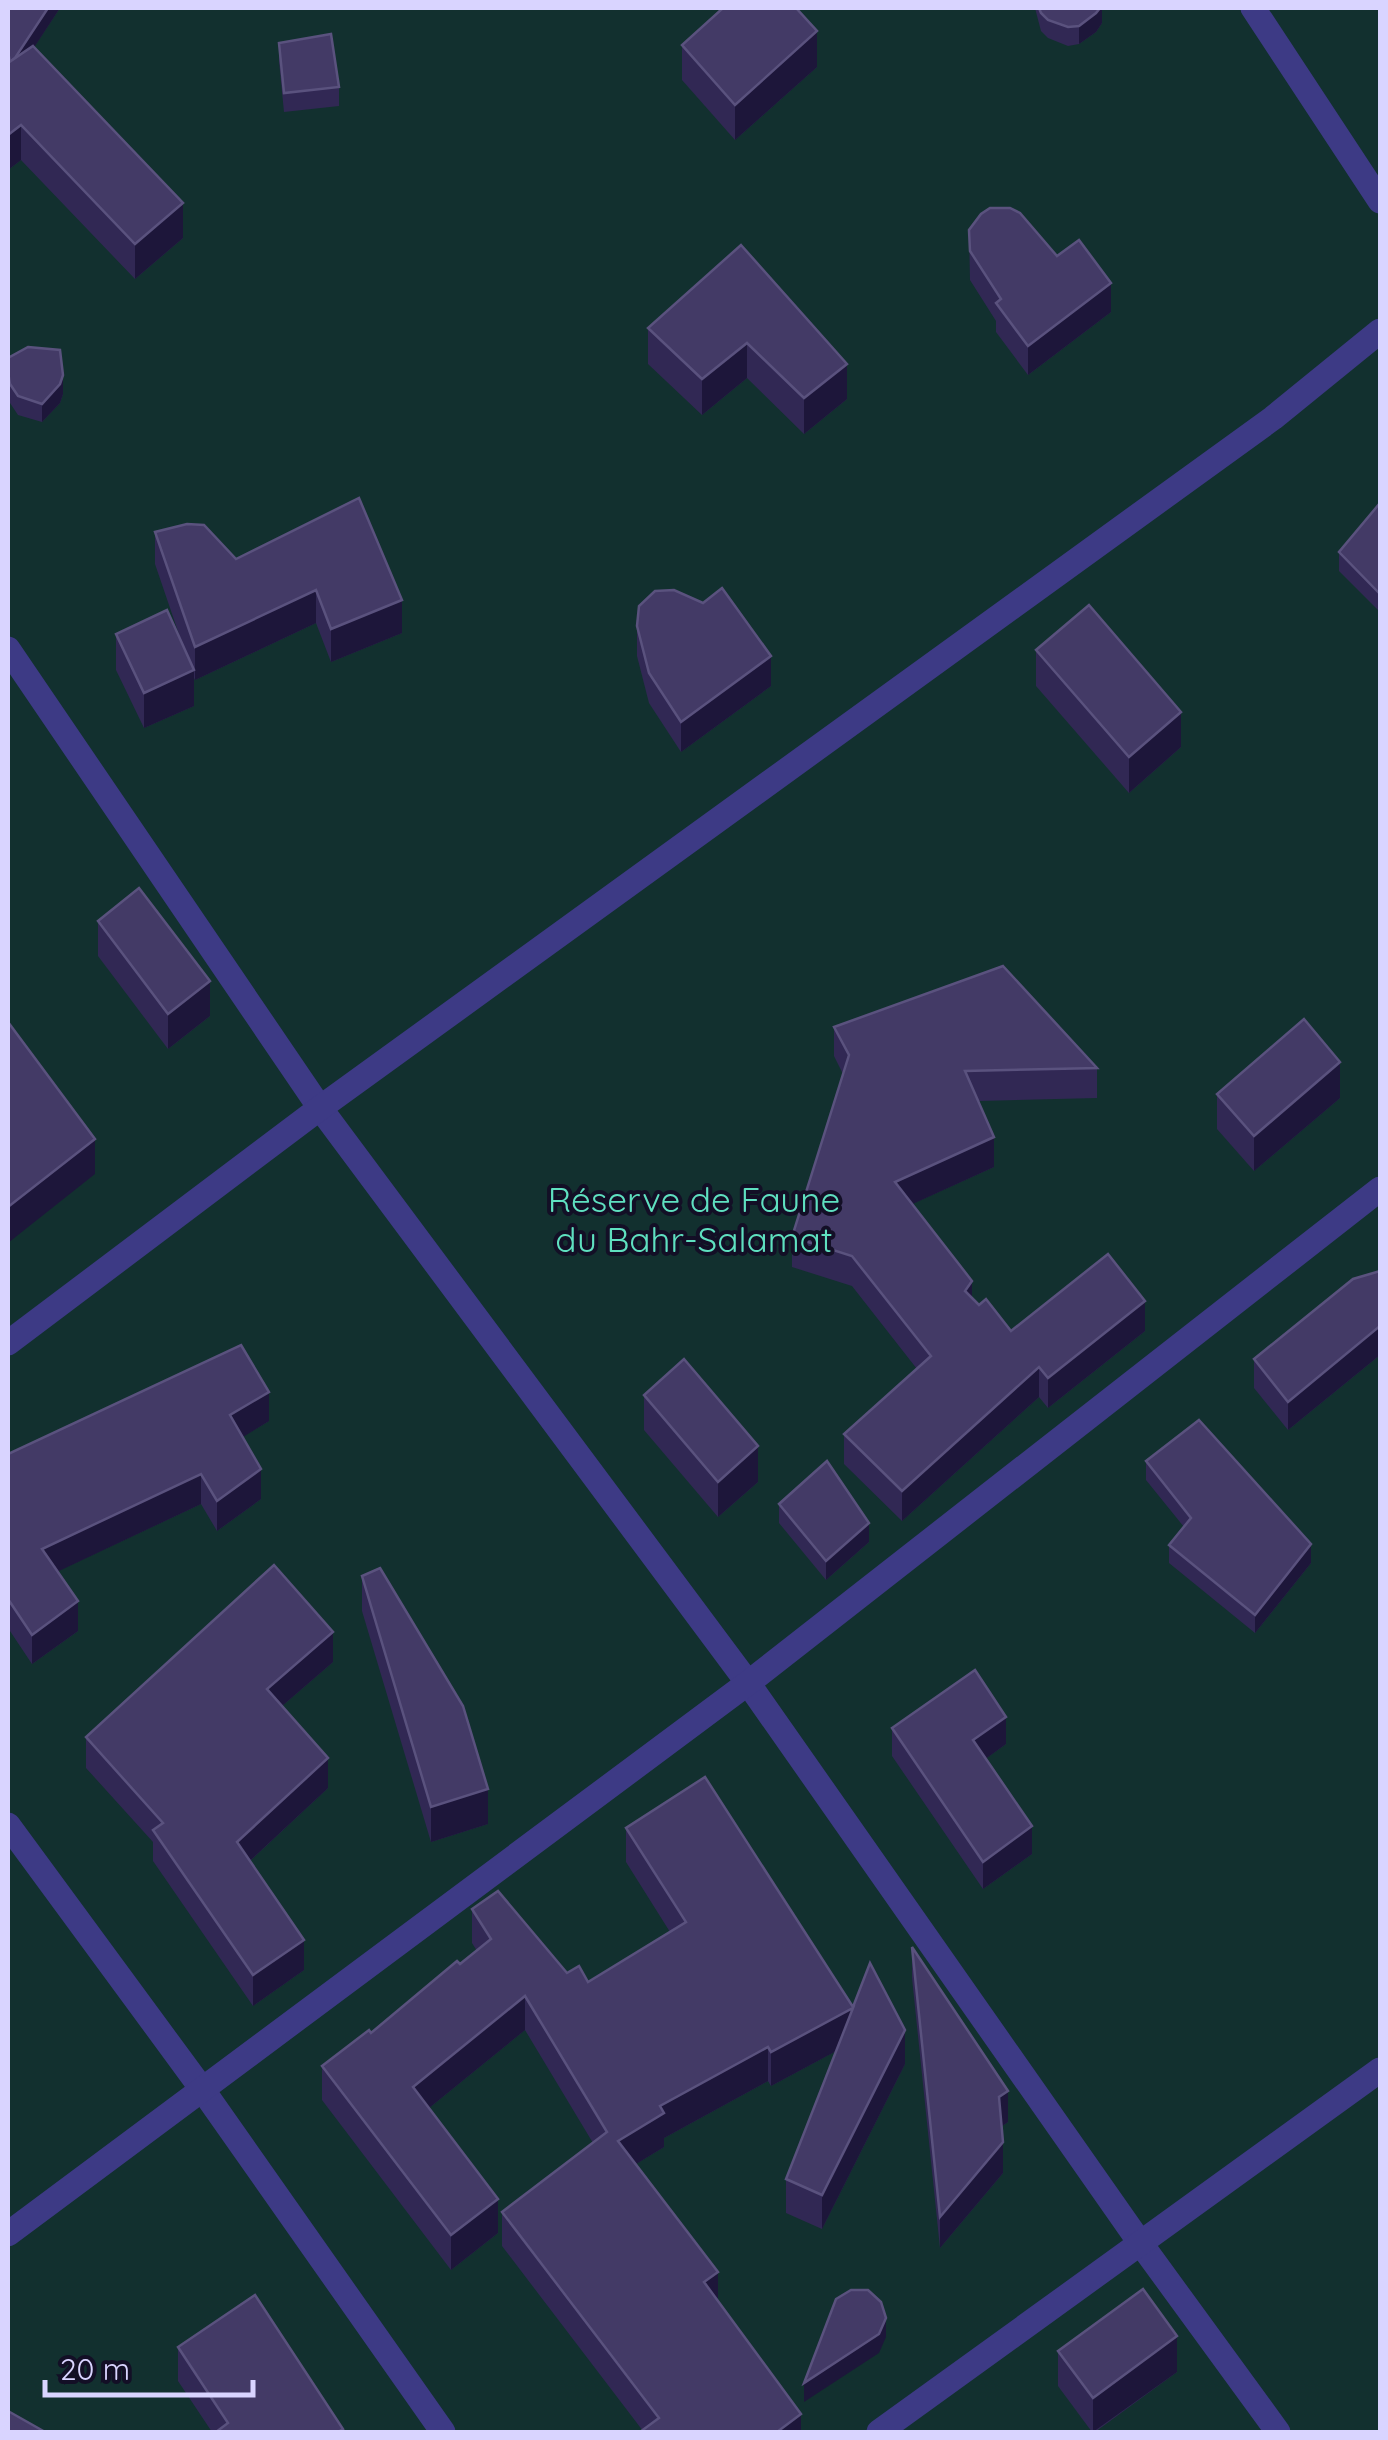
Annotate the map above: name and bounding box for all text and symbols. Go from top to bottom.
park label: Réserve de Faune du Bahr-Salamat [548,1177,840,1261]
scale bar [45,2335,252,2397]
text: 20 m [60,2350,130,2388]

